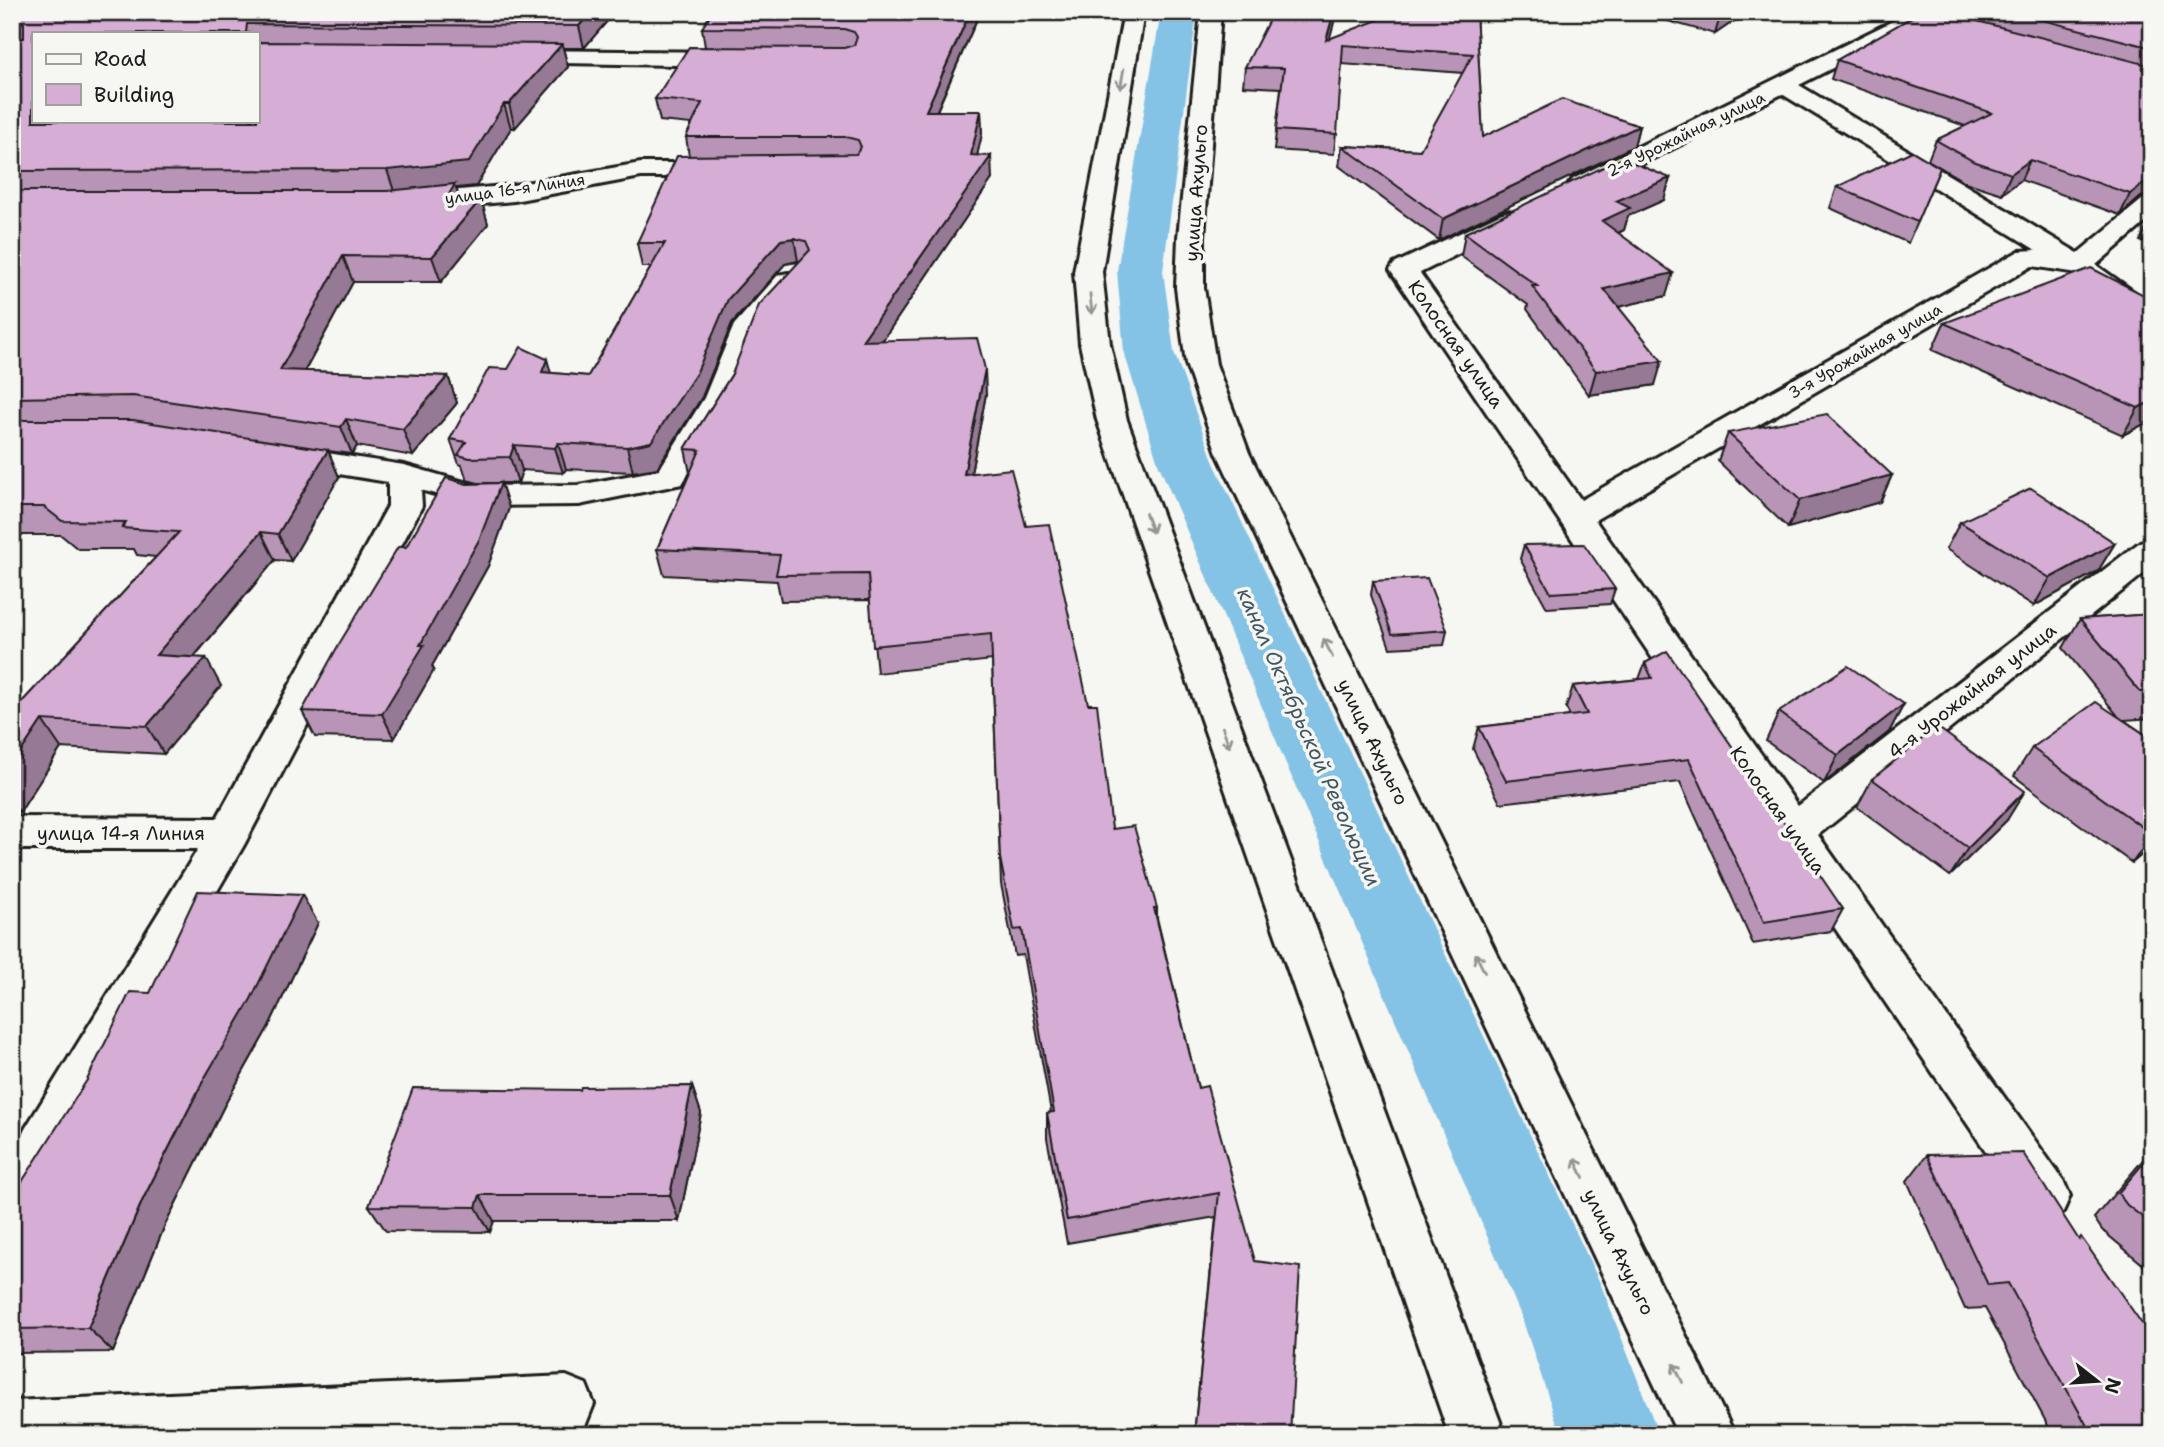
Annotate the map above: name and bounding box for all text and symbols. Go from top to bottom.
legend [32,32,259,122]
text: Road [94,45,147,73]
one-way arrow [1115,67,1128,90]
text: Building [94,81,174,109]
street label: 2-я Урожайная улица [1604,87,1768,181]
street label: улица Ахульго [1179,124,1213,262]
street label: улица 16-я Линия [444,169,586,209]
street label: Колосная улица [1402,275,1510,413]
one-way arrow [1085,292,1098,315]
street label: 3-я Урожайная улица [1784,298,1946,404]
one-way arrow [1144,511,1156,533]
water label: канал Октябрьской Революции [1230,583,1388,891]
street label: 4-я Урожайная улица [1883,617,2061,765]
one-way arrow [1320,638,1334,659]
street label: улица Ахульго [1332,675,1414,809]
one-way arrow [1221,725,1233,747]
street label: Колосная улица [1724,741,1832,879]
street label: улица 14-я Линия [37,821,205,846]
one-way arrow [1473,953,1486,974]
one-way arrow [1571,1158,1585,1179]
street label: улица Ахульго [1578,1185,1660,1319]
north arrow [2062,1346,2132,1416]
one-way arrow [1670,1363,1684,1384]
text: N [2099,1375,2127,1397]

